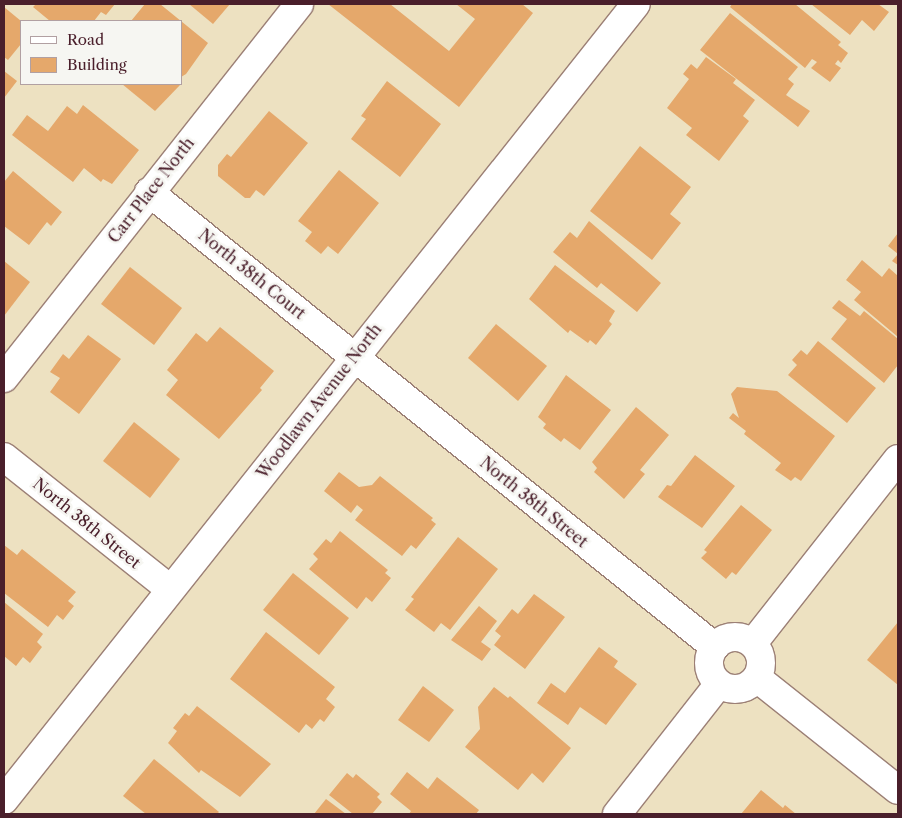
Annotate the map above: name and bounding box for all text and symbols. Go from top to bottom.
legend [20,20,182,85]
text: Road [67,30,104,49]
text: Building [67,55,127,74]
street label: Carr Place North [104,133,198,247]
street label: North 38th Court [195,225,309,323]
street label: Woodlawn Avenue North [252,319,386,483]
street label: North 38th Street [476,453,592,551]
street label: North 38th Street [29,474,145,572]

